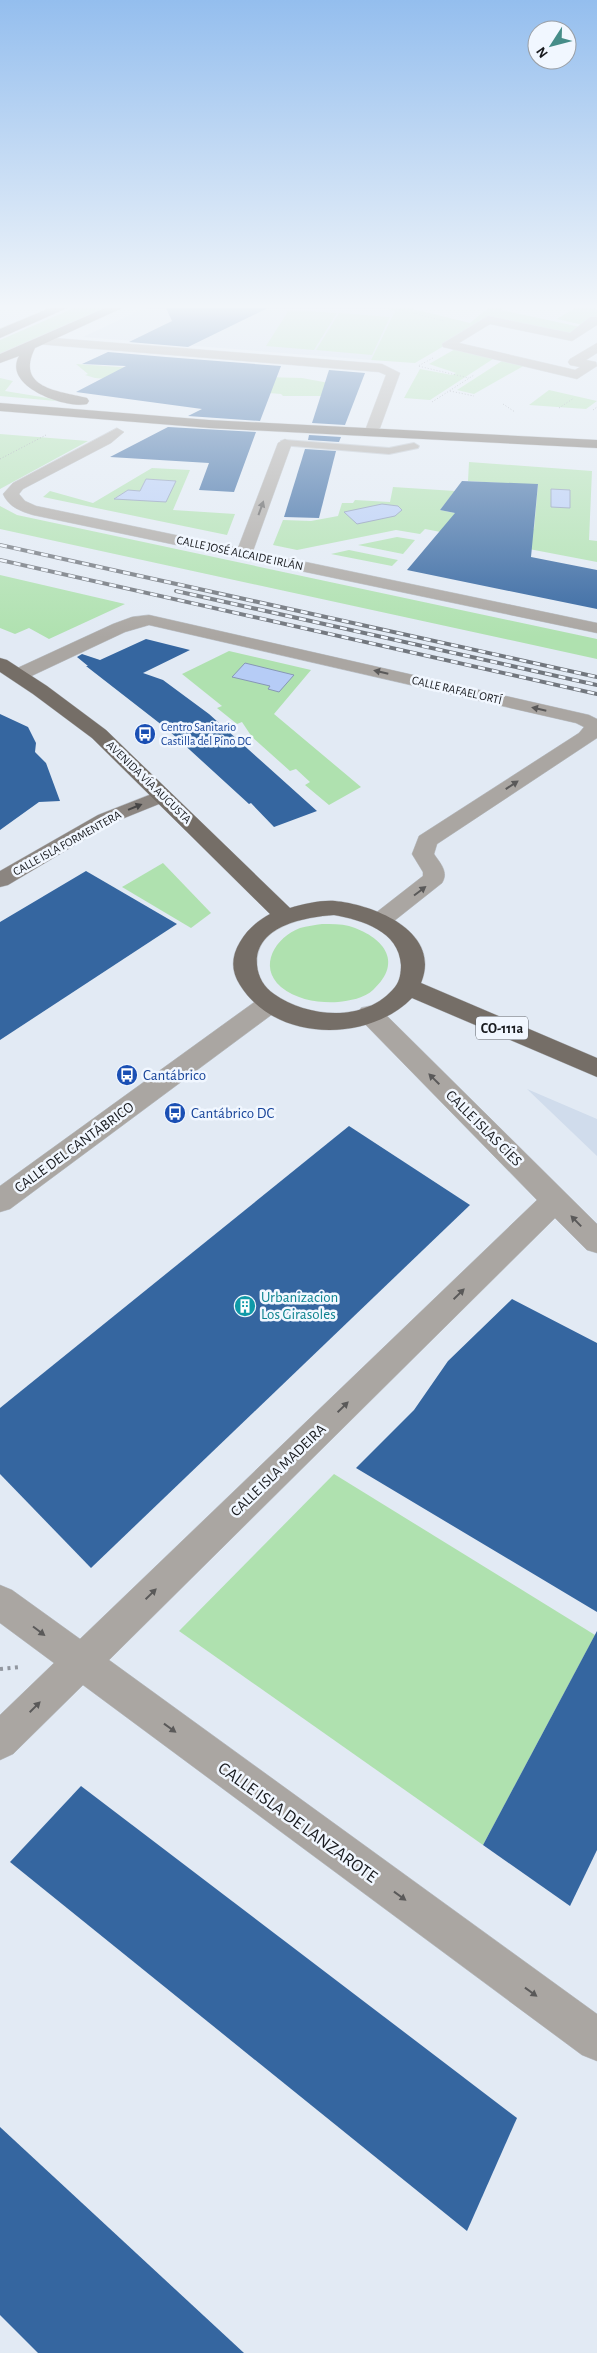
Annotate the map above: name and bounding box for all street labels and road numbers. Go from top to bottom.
street label: CALLE JOSÉ ALCAIDE IRLÁN [176,533,305,572]
street label: CALLE RAFAEL ORTÍ [411,673,504,706]
street label: AVENIDA VÍA AUGUSTA [104,738,194,825]
street label: CALLE ISLA FORMENTERA [11,808,123,878]
road number: CO-111a [476,1016,528,1040]
street label: CALLE ISLAS CÍES [443,1086,526,1169]
street label: CALLE DEL CANTÁBRICO [11,1098,137,1196]
street label: CALLE ISLA MADEIRA [228,1421,329,1519]
street label: CALLE ISLA DE LANZAROTE [214,1759,381,1887]

